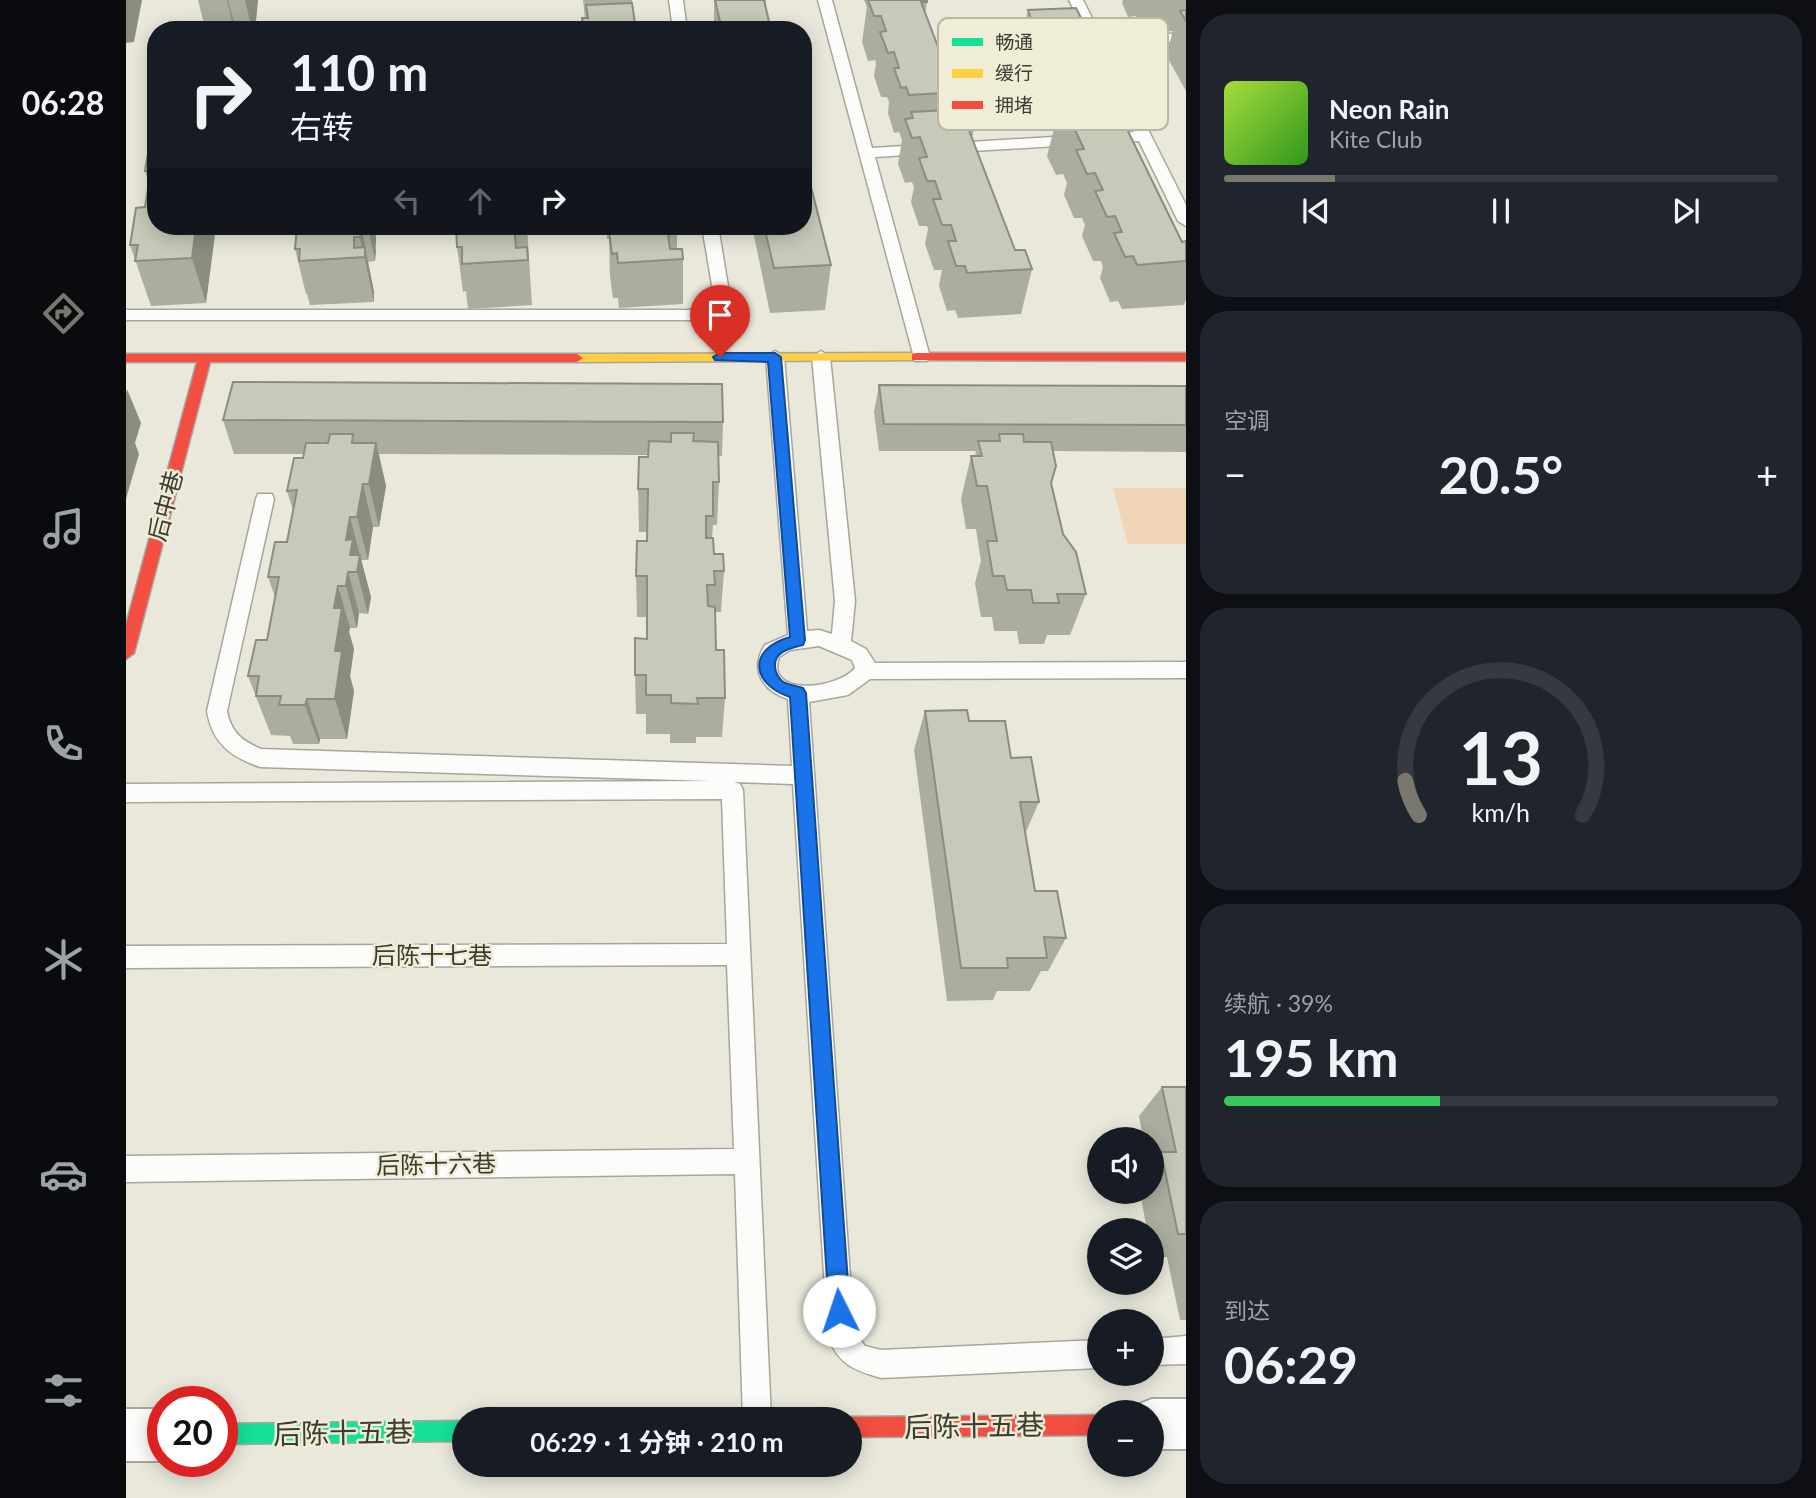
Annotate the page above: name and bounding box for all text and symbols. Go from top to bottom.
legend [938,18,1168,130]
text: 畅通 [995,30,1033,53]
text: 110 m [290,43,428,101]
icon: right [175,49,266,140]
text: 缓行 [995,61,1033,84]
text: 06:28 [22,83,104,122]
text: 拥堵 [995,93,1033,116]
text: Neon Rain [1329,93,1449,125]
text: 右转 [290,107,354,146]
text: Kite Club [1329,125,1422,153]
icon: left [388,182,426,220]
icon: ahead [461,182,499,220]
icon: right [534,182,572,220]
icon: previous [1297,192,1335,230]
icon: pause [1482,192,1520,230]
icon: next [1667,192,1705,230]
pin [690,285,750,357]
icon: directions [39,289,88,338]
icon: arrive [701,296,739,334]
text: 空调 [1224,406,1270,434]
text: 20.5° [1439,443,1563,505]
text: − [1224,451,1246,497]
text: + [1756,451,1778,497]
street label: 后中巷 [141,467,188,544]
icon: music [39,504,88,553]
text: 13 [1459,713,1543,801]
icon: phone [39,719,88,768]
text: km/h [1472,797,1530,827]
icon: climate [39,935,88,984]
street label: 后陈十七巷 [372,940,492,969]
text: 续航 · 39% [1224,989,1333,1017]
text: 195 km [1224,1026,1398,1088]
map controls [1087,1127,1164,1477]
button: sound [1087,1127,1164,1204]
street label: 后陈十六巷 [376,1148,496,1179]
icon: car [39,1150,88,1199]
button: layers [1087,1218,1164,1295]
position arrow [802,1274,876,1348]
text: 到达 [1224,1296,1270,1324]
button: + [1087,1309,1164,1386]
text: 06:29 [1224,1333,1358,1395]
icon: filters [39,1366,88,1415]
speed limit sign: 20 [147,1386,238,1477]
button: − [1087,1400,1164,1477]
street label: 后陈十五巷 [904,1407,1044,1443]
street label: 后陈十五巷 [273,1414,413,1450]
text: 06:29 · 1 分钟 · 210 m [530,1426,784,1458]

